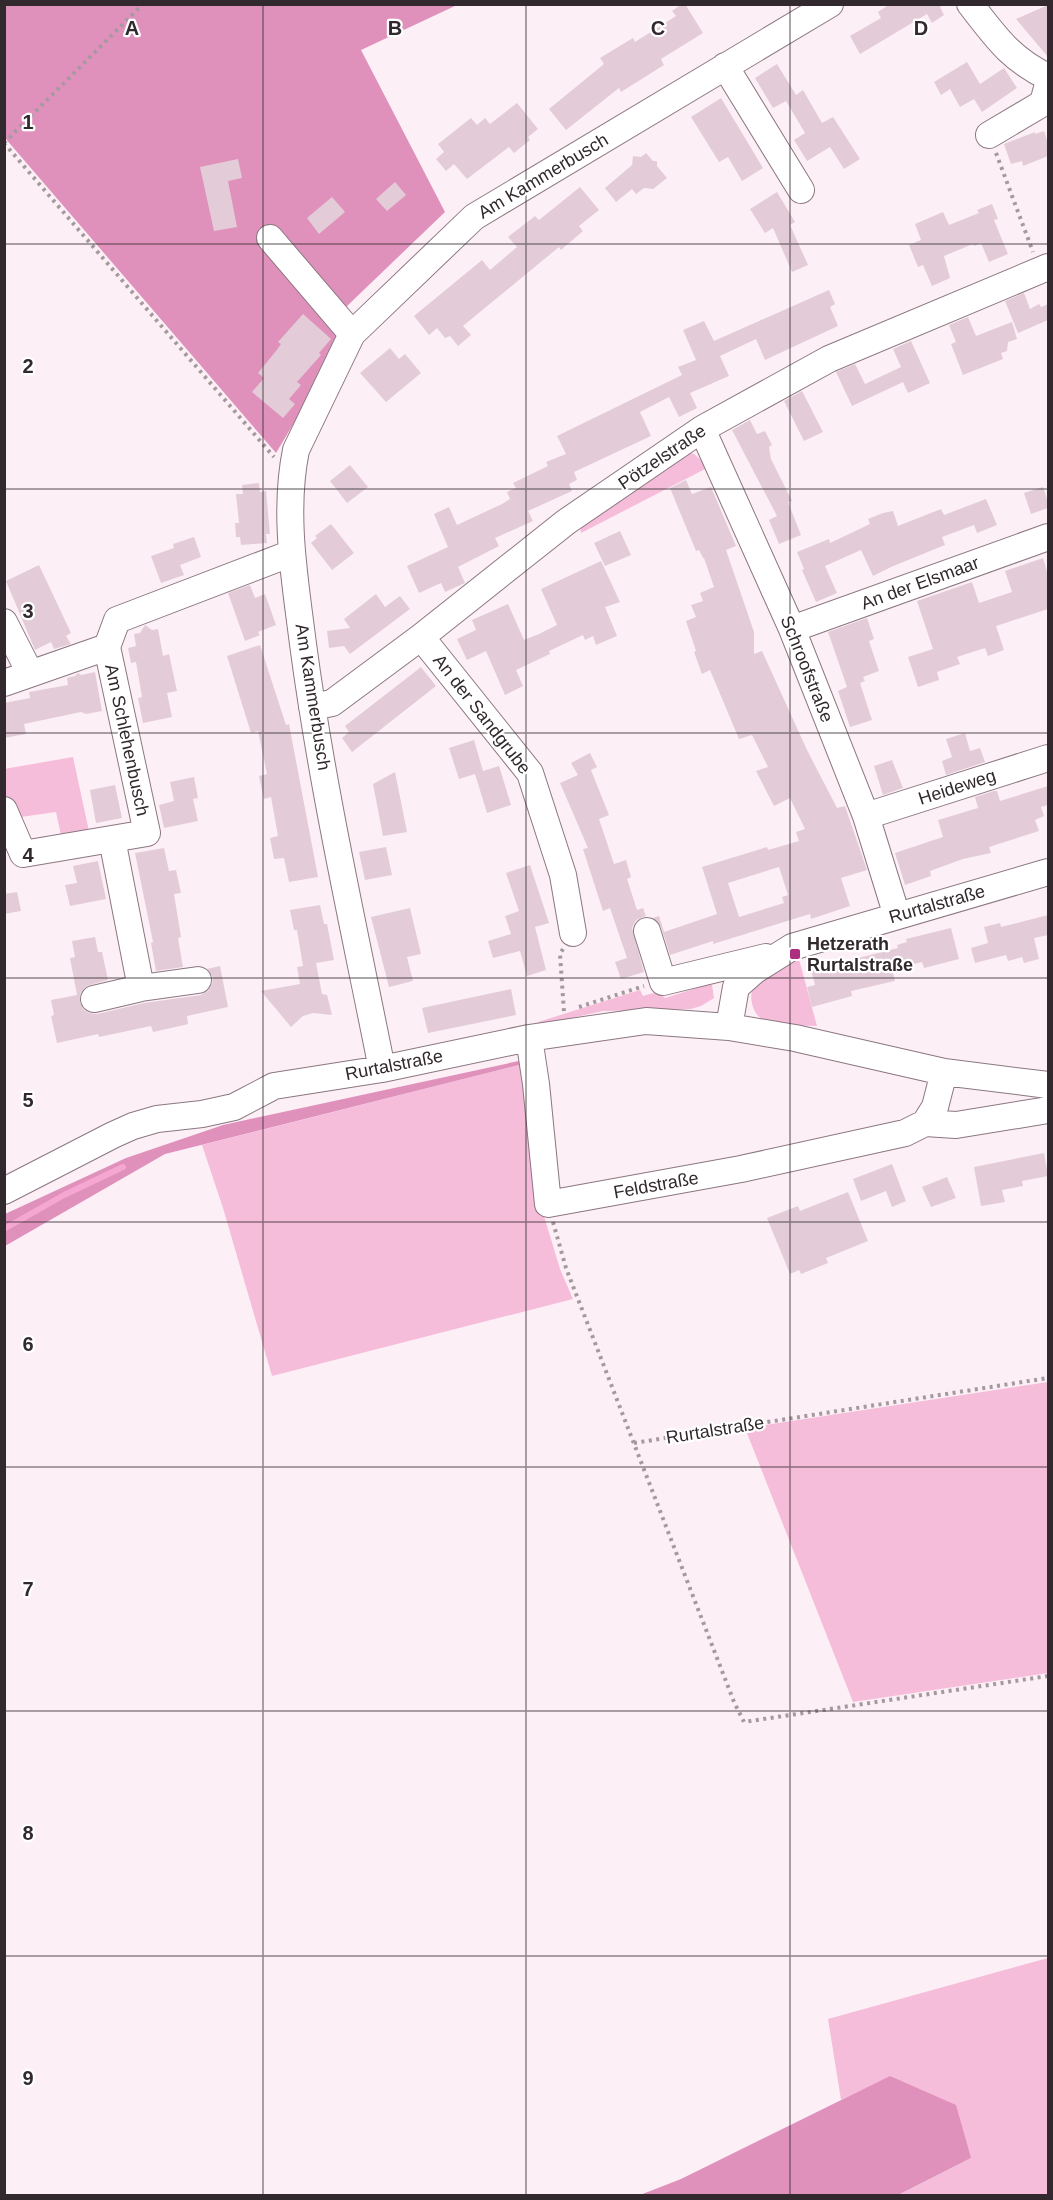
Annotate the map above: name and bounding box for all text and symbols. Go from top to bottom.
text: A [125,17,139,39]
text: B [388,17,402,39]
text: C [651,17,665,39]
text: D [914,17,928,39]
text: 1 [22,111,34,133]
street label: Am Kammerbusch [474,129,612,223]
text: 2 [22,355,34,377]
street label: Pötzelstraße [615,420,709,494]
street label: An der Elsmaar [858,552,982,614]
text: 3 [22,600,34,622]
street label: Schroofstraße [777,613,837,725]
street label: Am Kammerbusch [292,622,334,772]
street label: An der Sandgrube [429,650,535,778]
street label: Am Schlehenbusch [101,662,153,818]
street label: Heideweg [916,765,998,809]
text: 4 [22,844,34,866]
street label: Rurtalstraße [887,881,987,927]
place label: Hetzerath Rurtalstraße [807,934,913,975]
marker: Hetzerath Rurtalstraße [788,947,802,961]
street label: Rurtalstraße [343,1046,445,1084]
text: 5 [22,1089,34,1111]
street label: Feldstraße [612,1168,700,1202]
text: 6 [22,1333,34,1355]
street label: Rurtalstraße [665,1412,765,1448]
text: 7 [22,1578,34,1600]
text: 8 [22,1822,34,1844]
text: 9 [22,2067,34,2089]

